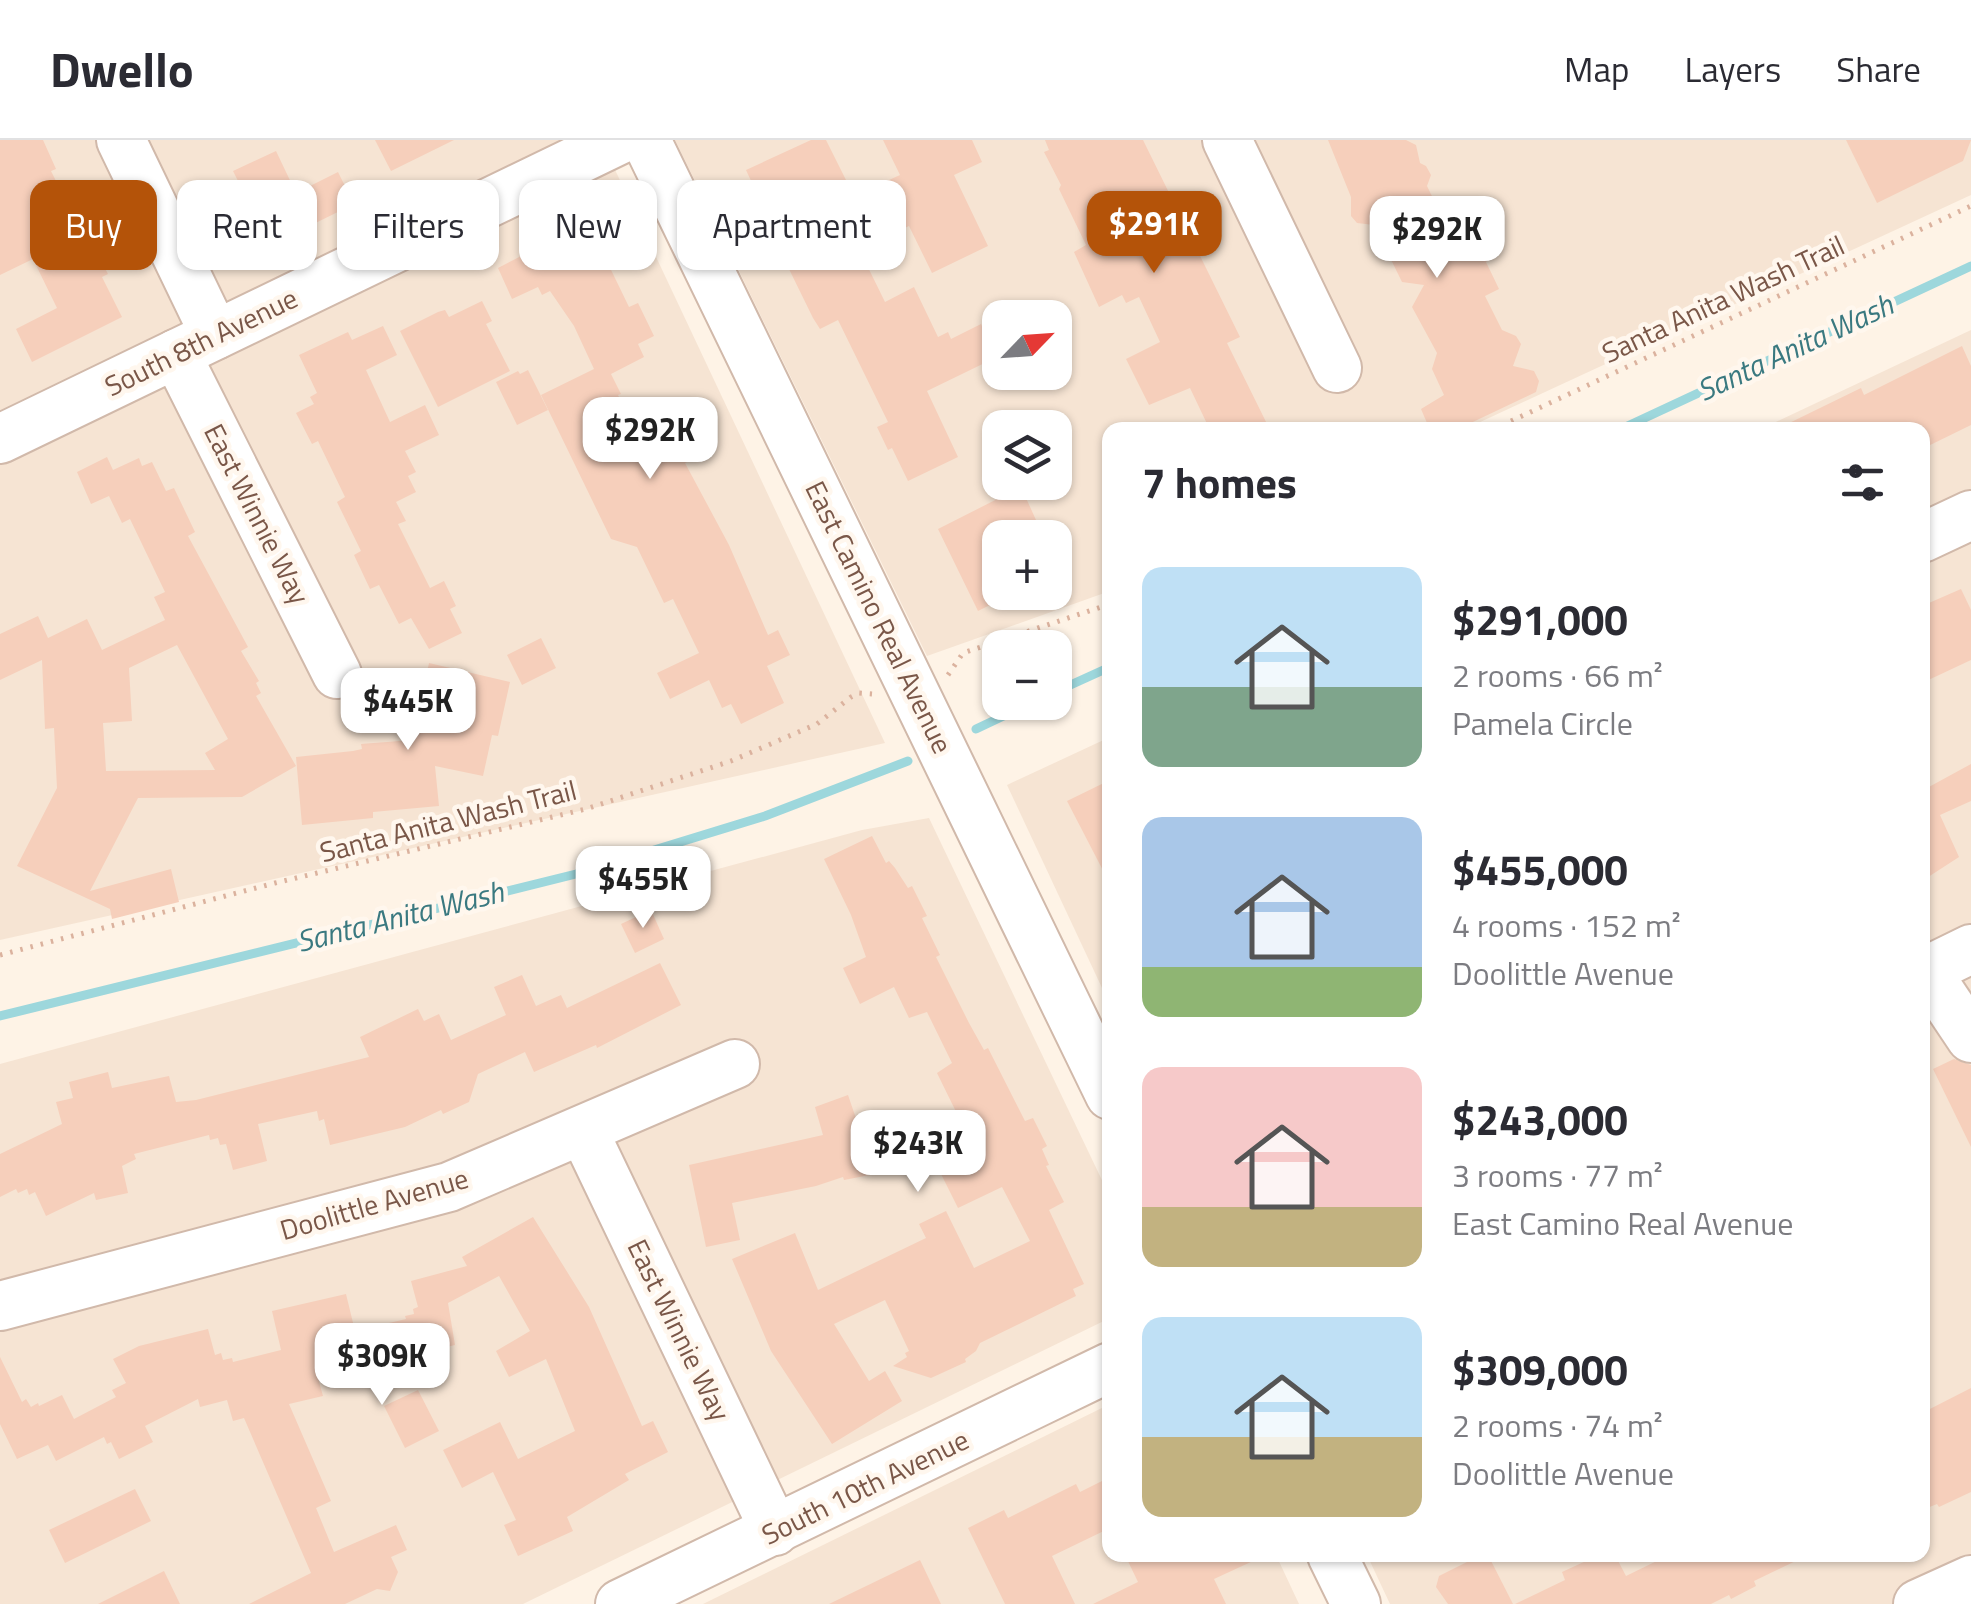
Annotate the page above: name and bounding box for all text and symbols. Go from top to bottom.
text: Dwello [50,33,194,106]
text: Map [1564,42,1629,96]
text: Layers [1684,42,1781,96]
text: Share [1836,42,1921,96]
chip: Buy [30,180,157,270]
chip: Rent [177,180,317,270]
chip: Filters [337,180,499,270]
chip: New [519,180,657,270]
chip: Apartment [677,180,906,270]
pin: $291K [1084,191,1224,276]
pin: $292K [1367,196,1507,281]
text: $291K [1109,199,1199,247]
text: $292K [1392,204,1482,252]
street label: Santa Anita Wash Trail [1597,228,1849,370]
street label: South 8th Avenue [97,276,305,407]
water label: Santa Anita Wash [1691,287,1899,409]
north arrow [982,300,1072,390]
map controls [982,300,1072,720]
pin: $292K [580,397,720,482]
text: $292K [605,405,695,453]
button: layers [982,410,1072,500]
street label: East Winnie Way [193,416,321,612]
text: 7 homes [1142,450,1297,514]
icon: filters [1835,455,1890,510]
street label: East Camino Real Avenue [795,473,964,760]
button: + [982,520,1072,610]
text: $291,000 [1452,587,1628,651]
icon: home [1222,607,1342,727]
button: − [982,630,1072,720]
text: 2 rooms · 66 m² [1452,651,1663,699]
pin: $445K [338,668,478,753]
text: $445K [363,676,453,724]
text: Pamela Circle [1452,699,1633,747]
street label: Santa Anita Wash Trail [315,768,581,873]
text: $455,000 [1452,837,1628,901]
pin: $455K [573,846,713,931]
text: $455K [598,854,688,902]
icon: home [1222,857,1342,977]
water label: Santa Anita Wash [291,868,509,964]
text: 4 rooms · 152 m² [1452,901,1681,949]
text: Doolittle Avenue [1452,949,1674,997]
text: $243,000 [1452,1087,1628,1151]
icon: home [1222,1107,1342,1227]
pin: $243K [848,1110,988,1195]
text: $243K [873,1118,963,1166]
text: 3 rooms · 77 m² [1452,1151,1663,1199]
street label: Doolittle Avenue [275,1156,473,1251]
text: East Camino Real Avenue [1452,1199,1793,1247]
street label: East Winnie Way [617,1231,742,1428]
pin: $309K [312,1323,452,1408]
text: $309K [337,1331,427,1379]
text: $309,000 [1452,1337,1628,1401]
icon: home [1222,1357,1342,1477]
text: 2 rooms · 74 m² [1452,1401,1663,1449]
street label: South 10th Avenue [754,1418,976,1555]
text: Doolittle Avenue [1452,1449,1674,1497]

